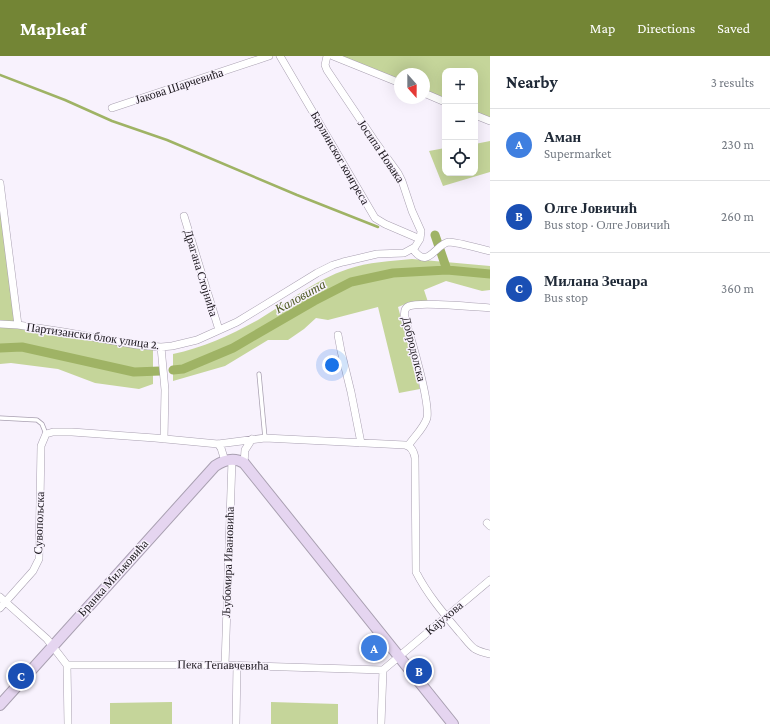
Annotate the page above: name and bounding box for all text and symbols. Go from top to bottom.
text: Mapleaf [20,18,86,39]
text: Map [590,20,615,36]
text: Directions [637,20,695,36]
text: Saved [717,20,750,36]
street label: Јакова Шарчевића [133,65,226,107]
north arrow [394,68,430,104]
map controls [442,68,478,176]
button: + [442,68,478,104]
text: Nearby [506,73,558,92]
text: 3 results [711,75,754,90]
button: − [442,104,478,140]
street label: Берлинског конгреса [308,109,373,208]
street label: Јосипа Новака [355,117,408,186]
text: Аман [544,129,581,145]
text: A [515,137,523,152]
text: 230 m [721,137,754,152]
button: locate [442,140,478,176]
text: Supermarket [544,146,611,161]
text: Олге Јовичић [544,200,637,216]
text: B [515,209,523,224]
text: 260 m [721,209,754,224]
text: Bus stop · Олге Јовичић [544,217,670,232]
street label: Драгана Стојнића [181,228,221,319]
text: Милана Зечара [544,273,648,289]
water label: Каловита [271,276,329,317]
text: C [515,281,523,296]
text: 360 m [721,281,754,296]
text: Bus stop [544,290,588,305]
street label: Добродолска [399,315,429,383]
street label: Партизански блок улица 2. [26,320,161,352]
your location [322,355,342,375]
street label: Сувопољска [31,491,47,555]
street label: Љубомира Ивановића [219,506,237,618]
street label: Бранка Миљковића [75,536,152,619]
street label: Кајухова [422,598,466,638]
pin: A [361,633,387,663]
pin: B [406,656,432,686]
street label: Пека Тепавчевића [177,657,269,673]
pin: C [8,661,34,691]

